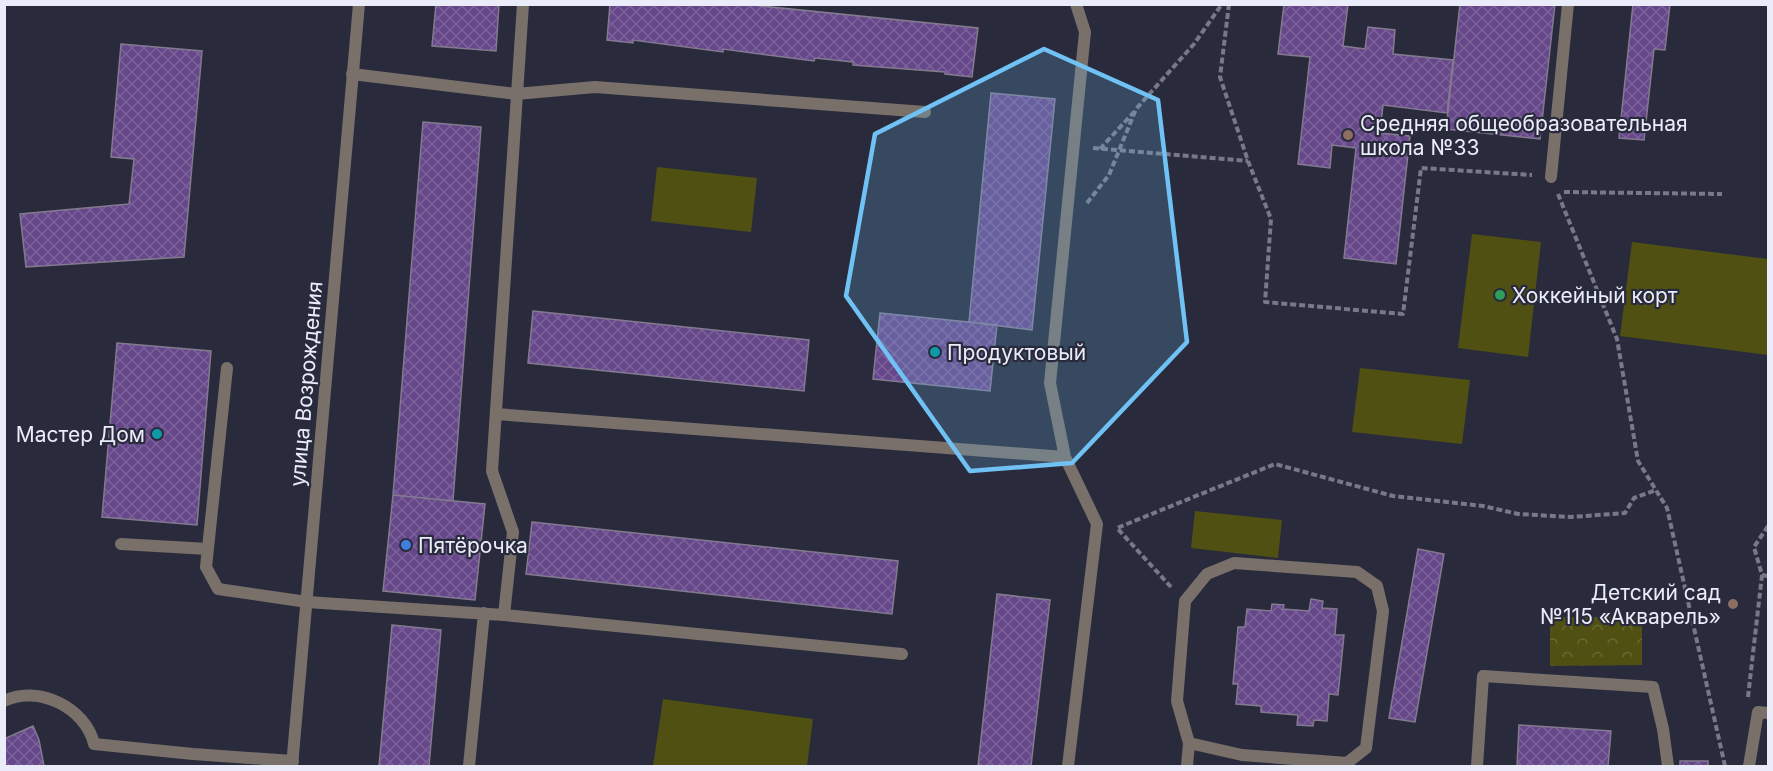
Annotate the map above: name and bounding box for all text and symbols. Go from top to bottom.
place label: Средняя общеобразовательная школа №33 [1360,111,1688,160]
marker: Средняя общеобразовательная школа №33 [1341,128,1355,142]
street label: улица Возрождения [285,280,327,488]
place label: Хоккейный корт [1512,283,1678,308]
marker: Хоккейный корт [1493,288,1507,302]
place label: Продуктовый [947,340,1086,365]
marker: Продуктовый [928,345,942,359]
place label: Мастер Дом [16,422,145,447]
marker: Мастер Дом [150,427,164,441]
place label: Пятёрочка [418,533,528,558]
marker: Пятёрочка [399,538,413,552]
place label: Детский сад №115 «Акварель» [1540,580,1721,629]
marker: Детский сад №115 «Акварель» [1726,597,1740,611]

